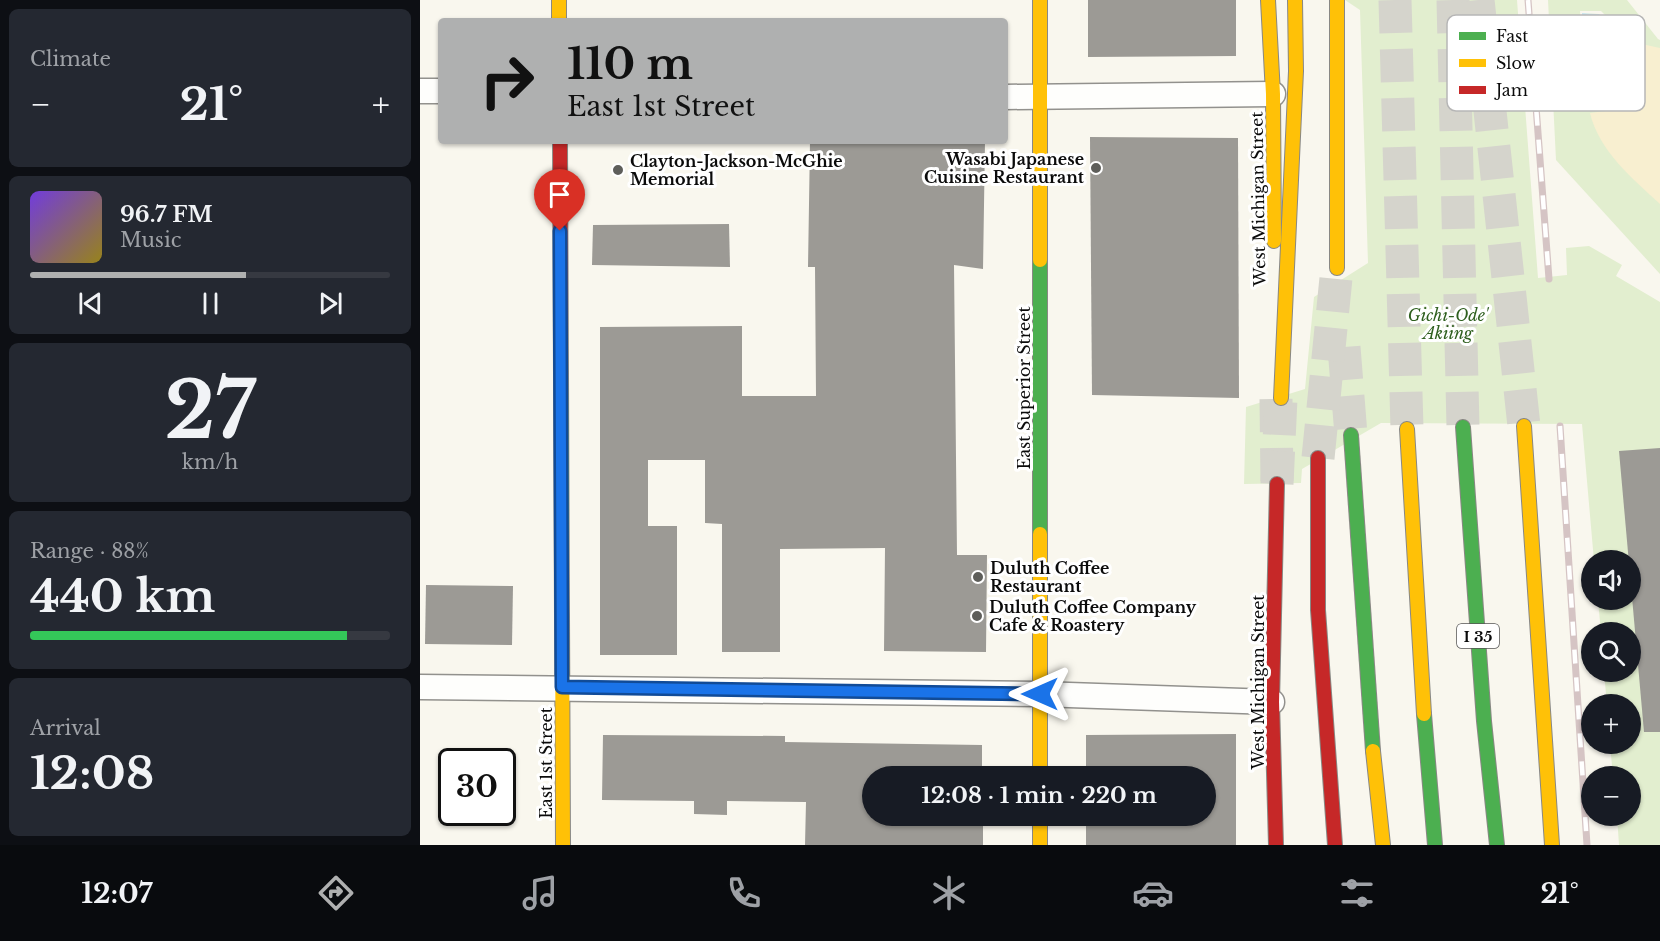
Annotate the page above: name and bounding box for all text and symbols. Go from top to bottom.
legend [1447,15,1645,111]
text: Fast [1496,26,1528,46]
text: 110 m [567,38,693,90]
icon: right [468,42,546,120]
text: Climate [30,47,111,71]
text: Slow [1496,53,1536,73]
text: 21° [179,76,243,132]
text: Jam [1494,80,1528,100]
text: − [30,84,51,125]
text: + [372,84,390,125]
text: East 1st Street [567,90,755,123]
street label: West Michigan Street [1246,111,1270,288]
place label: Wasabi Japanese Cuisine Restaurant [924,149,1085,187]
place label: Clayton-Jackson-McGhie Memorial [630,151,843,189]
marker: Wasabi Japanese Cuisine Restaurant [1089,161,1103,175]
marker: Clayton-Jackson-McGhie Memorial [611,163,625,177]
pin [534,169,585,231]
icon: arrive [543,178,576,211]
text: 96.7 FM [120,201,213,228]
text: Music [120,228,181,252]
icon: previous [74,287,107,320]
icon: pause [194,287,227,320]
icon: next [314,287,347,320]
park label: Gichi-Ode' Akiing [1408,305,1490,343]
street label: East Superior Street [1014,307,1034,469]
text: 27 [164,362,256,459]
text: km/h [182,450,238,474]
text: Range · 88% [30,539,149,563]
map controls [1581,550,1641,826]
button: sound [1581,550,1641,610]
place label: Duluth Coffee Restaurant [990,558,1109,596]
text: 440 km [30,568,215,624]
marker: Duluth Coffee Restaurant [971,570,985,584]
street label: West Michigan Street [1248,595,1268,770]
place label: Duluth Coffee Company Cafe & Roastery [989,597,1197,635]
marker: Duluth Coffee Company Cafe & Roastery [970,609,984,623]
button: search [1581,622,1641,682]
road number: I 35 [1457,624,1499,648]
position arrow [1008,662,1072,726]
button: + [1581,694,1641,754]
street label: East 1st Street [536,707,556,819]
text: Arrival [30,716,101,740]
text: 12:08 [30,745,154,801]
speed limit sign: 30 [438,748,516,826]
button: − [1581,766,1641,826]
text: 12:08 · 1 min · 220 m [921,782,1157,809]
icon: directions [315,872,357,914]
icon: music [519,872,561,914]
icon: phone [723,872,765,914]
icon: climate [928,872,970,914]
icon: car [1132,872,1174,914]
icon: filters [1336,872,1378,914]
text: 12:07 [81,877,152,910]
text: 21° [1540,877,1579,910]

